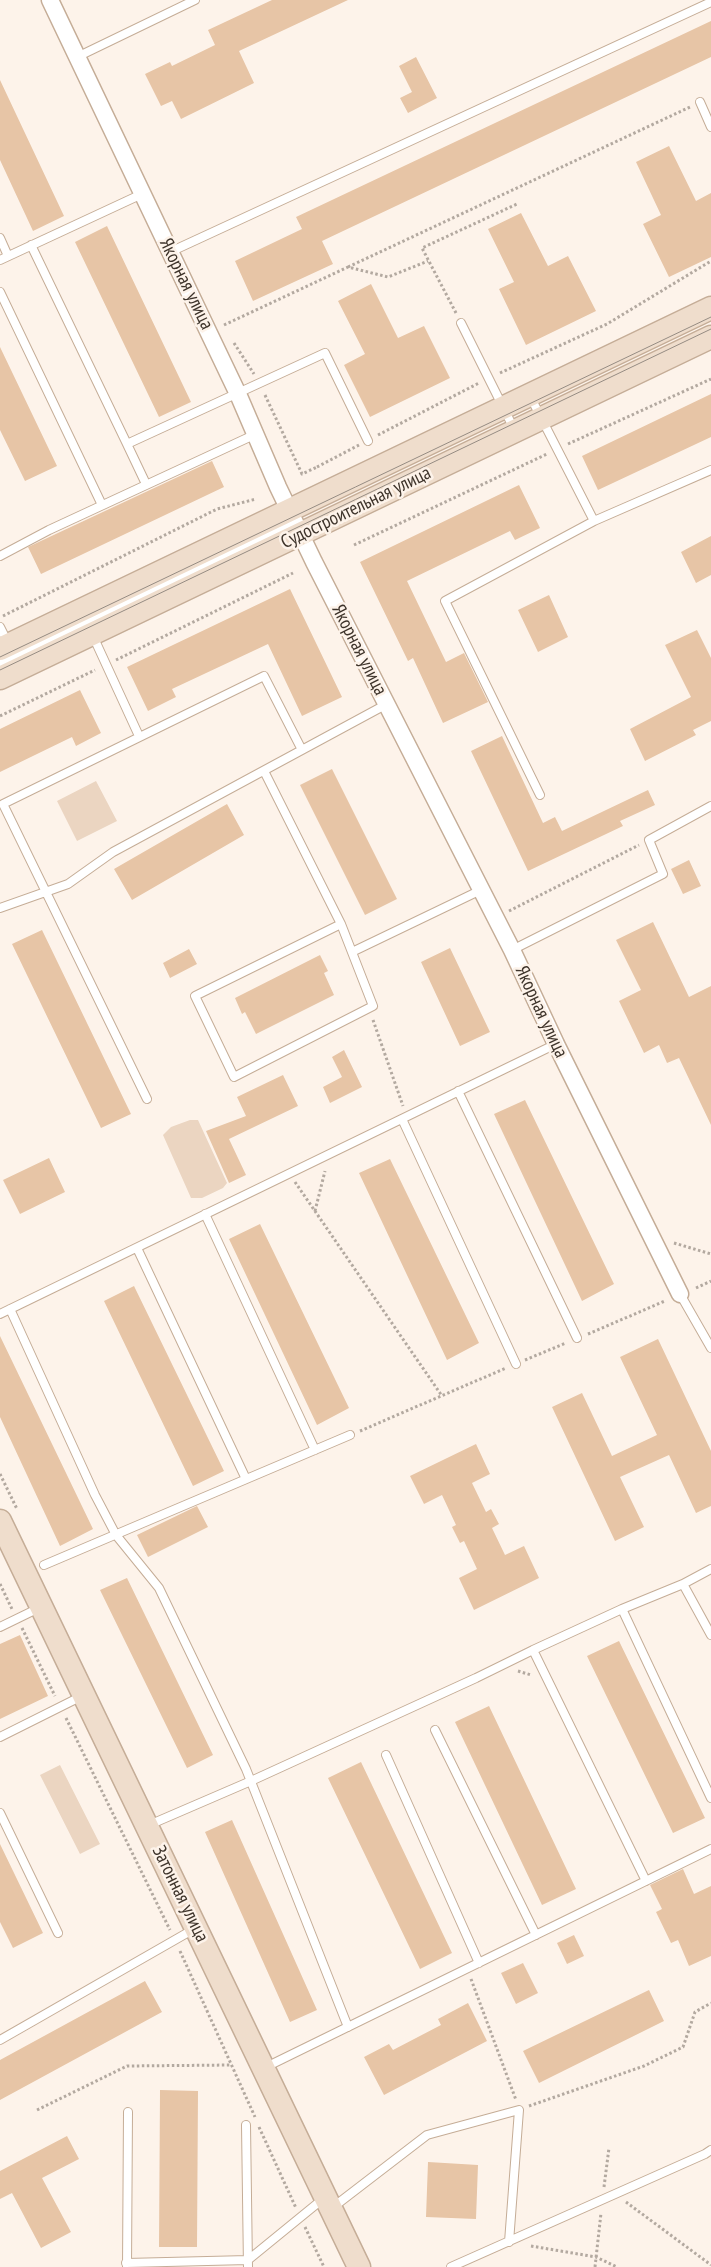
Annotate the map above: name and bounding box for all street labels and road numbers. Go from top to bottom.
street label: Якорная улица [154,235,218,333]
street label: Судостроительная улица [277,462,435,554]
street label: Якорная улица [326,601,392,699]
street label: Якорная улица [510,962,572,1062]
street label: Затонная улица [147,1842,213,1946]

